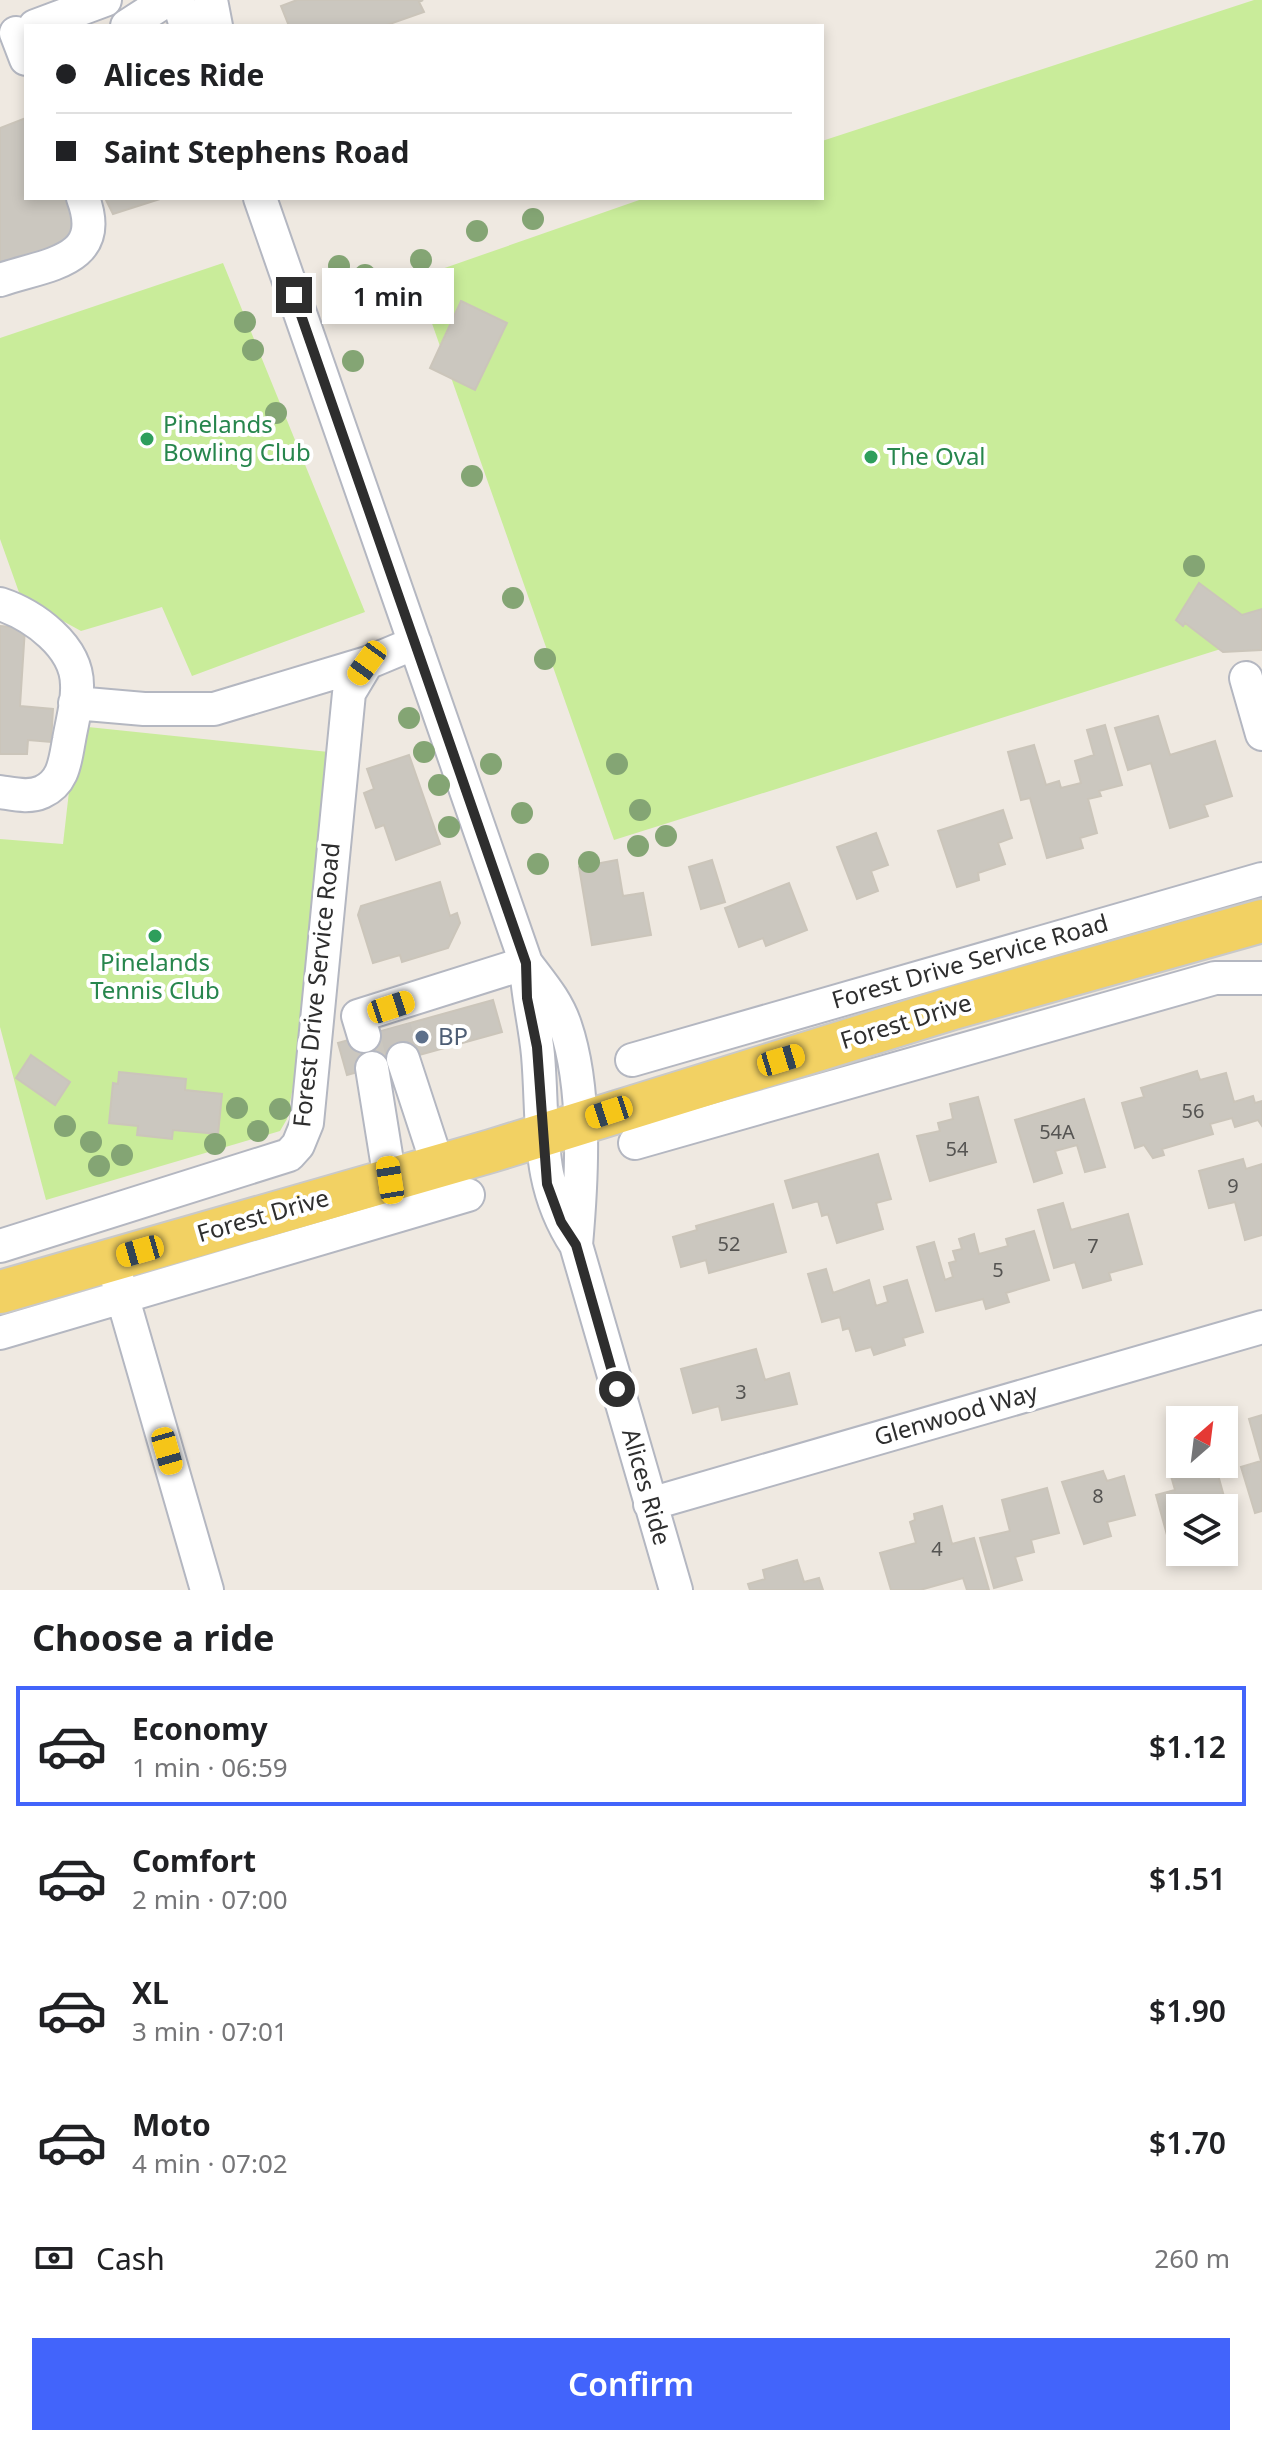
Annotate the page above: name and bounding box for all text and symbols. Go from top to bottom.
text: Alices Ride [104,54,264,95]
text: Saint Stephens Road [104,131,409,172]
callout: 1 min [322,267,454,323]
route end [276,277,312,313]
text: 1 min [353,278,423,314]
place label: Pinelands Bowling Club [163,407,311,468]
marker: Pinelands Bowling Club [138,430,156,448]
place label: The Oval [887,439,986,472]
marker: The Oval [862,448,880,466]
car [343,637,391,689]
street label: Forest Drive Service Road [284,841,347,1129]
street label: Forest Drive Service Road [828,905,1112,1016]
marker: Pinelands Tennis Club [146,927,164,945]
place label: Pinelands Tennis Club [90,945,220,1006]
street label: Forest Drive [836,985,975,1056]
car [364,988,418,1026]
place label: BP [438,1019,468,1052]
marker: BP [413,1028,431,1046]
car [755,1042,807,1078]
car [582,1093,636,1131]
house number: 56 [1182,1097,1204,1124]
house number: 54A [1039,1118,1075,1145]
house number: 54 [946,1135,969,1162]
car [374,1154,406,1206]
house number: 9 [1227,1172,1239,1199]
street label: Forest Drive [193,1180,332,1249]
house number: 52 [718,1230,740,1257]
house number: 7 [1087,1232,1099,1259]
car [114,1233,166,1269]
house number: 5 [992,1256,1004,1283]
route start [599,1371,635,1407]
street label: Glenwood Way [870,1374,1042,1453]
house number: 3 [735,1378,747,1405]
north arrow [1166,1406,1238,1478]
map controls [1166,1406,1238,1566]
street label: Alices Ride [615,1424,680,1549]
car [149,1425,185,1477]
house number: 8 [1092,1482,1104,1509]
button: layers [1166,1494,1238,1566]
house number: 4 [931,1535,943,1562]
text: Choose a ride [32,1613,274,1662]
text: Economy [132,1708,268,1749]
icon: car [36,1710,108,1782]
text: $1.12 [1149,1726,1226,1767]
text: 1 min · 06:59 [132,1749,288,1785]
text: Comfort [132,1840,256,1881]
icon: car [36,1842,108,1914]
text: $1.51 [1149,1858,1226,1899]
text: 2 min · 07:00 [132,1881,288,1917]
text: XL [132,1972,169,2013]
icon: car [36,1974,108,2046]
text: $1.90 [1149,1990,1226,2031]
text: 3 min · 07:01 [132,2013,288,2049]
text: Moto [132,2104,211,2145]
icon: car [36,2106,108,2178]
text: $1.70 [1149,2122,1226,2163]
text: 4 min · 07:02 [132,2145,288,2181]
icon: cash [32,2236,76,2280]
text: Cash [96,2238,165,2279]
text: 260 m [1154,2240,1230,2276]
button: Confirm [32,2338,1230,2430]

